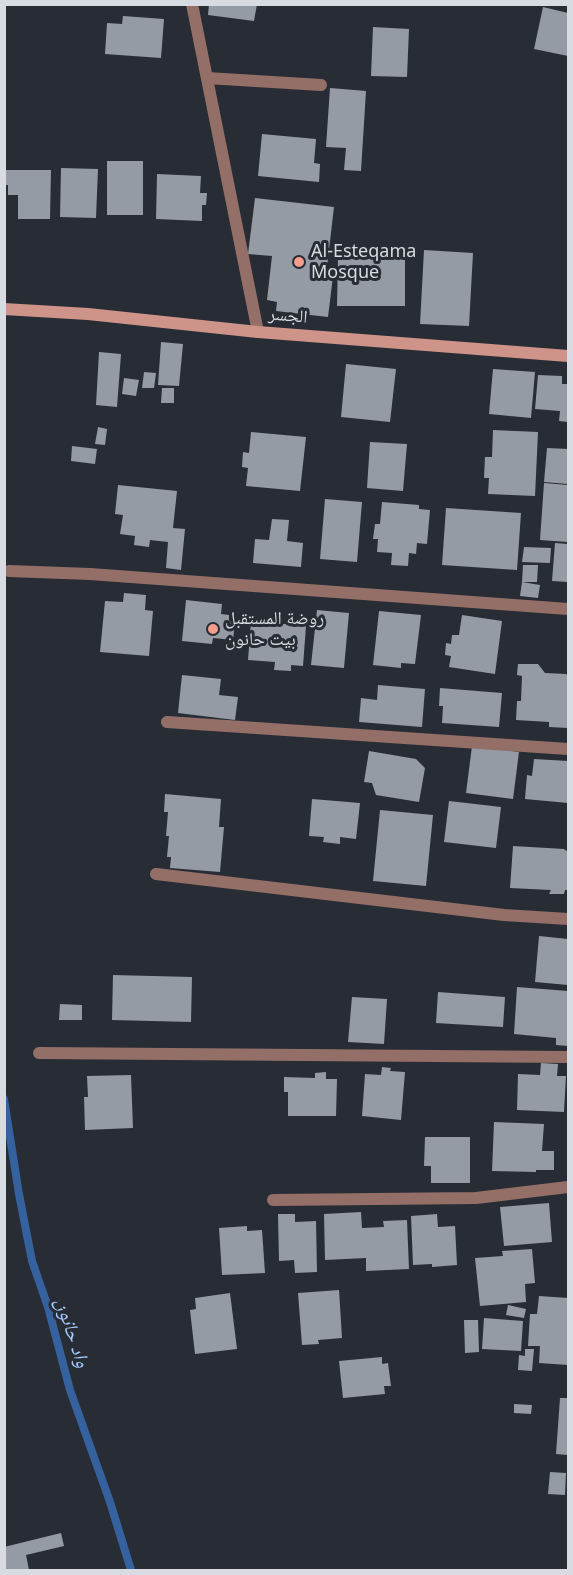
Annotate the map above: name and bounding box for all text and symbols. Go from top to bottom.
place label: Al-Esteqama Mosque [311,241,416,284]
marker: Al-Esteqama Mosque [292,255,306,269]
street label: الجسر [267,304,309,328]
place label: روضة المستقبل بيت حانون [225,608,324,650]
marker: روضة المستقبل بيت حانون [206,622,220,636]
water label: واد حانون [49,1295,95,1371]

